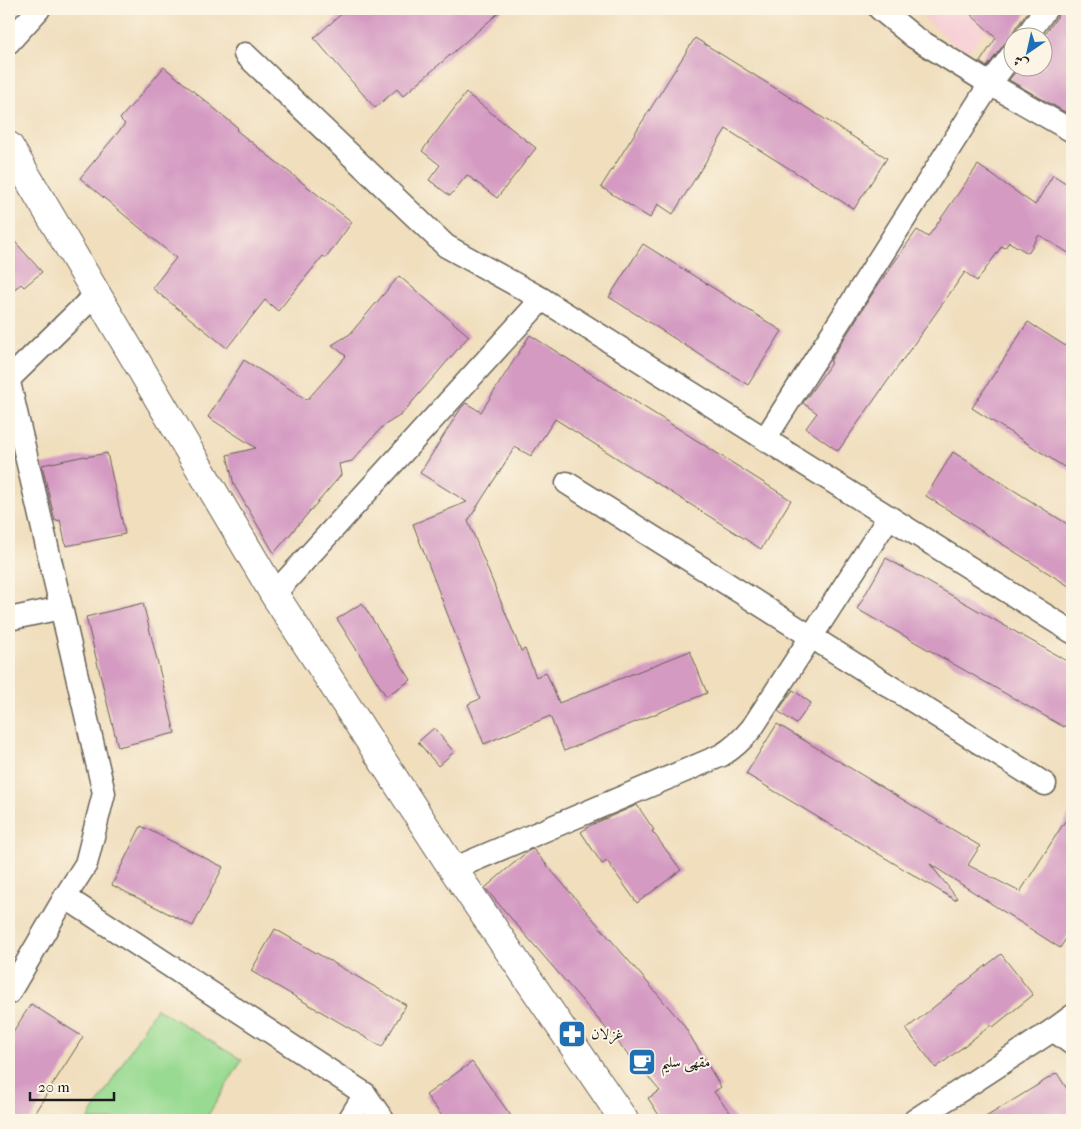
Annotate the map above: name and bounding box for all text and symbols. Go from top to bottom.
north arrow [1004,28,1054,78]
text: ش [1010,51,1032,73]
pharmacy icon: غزلان [557,1019,587,1049]
place label: غزلان [591,1025,623,1045]
cafe icon: مقهى سليم [627,1047,657,1077]
place label: مقهى سليم [661,1053,710,1077]
scale bar [30,1069,114,1101]
text: 20 m [38,1078,70,1096]

